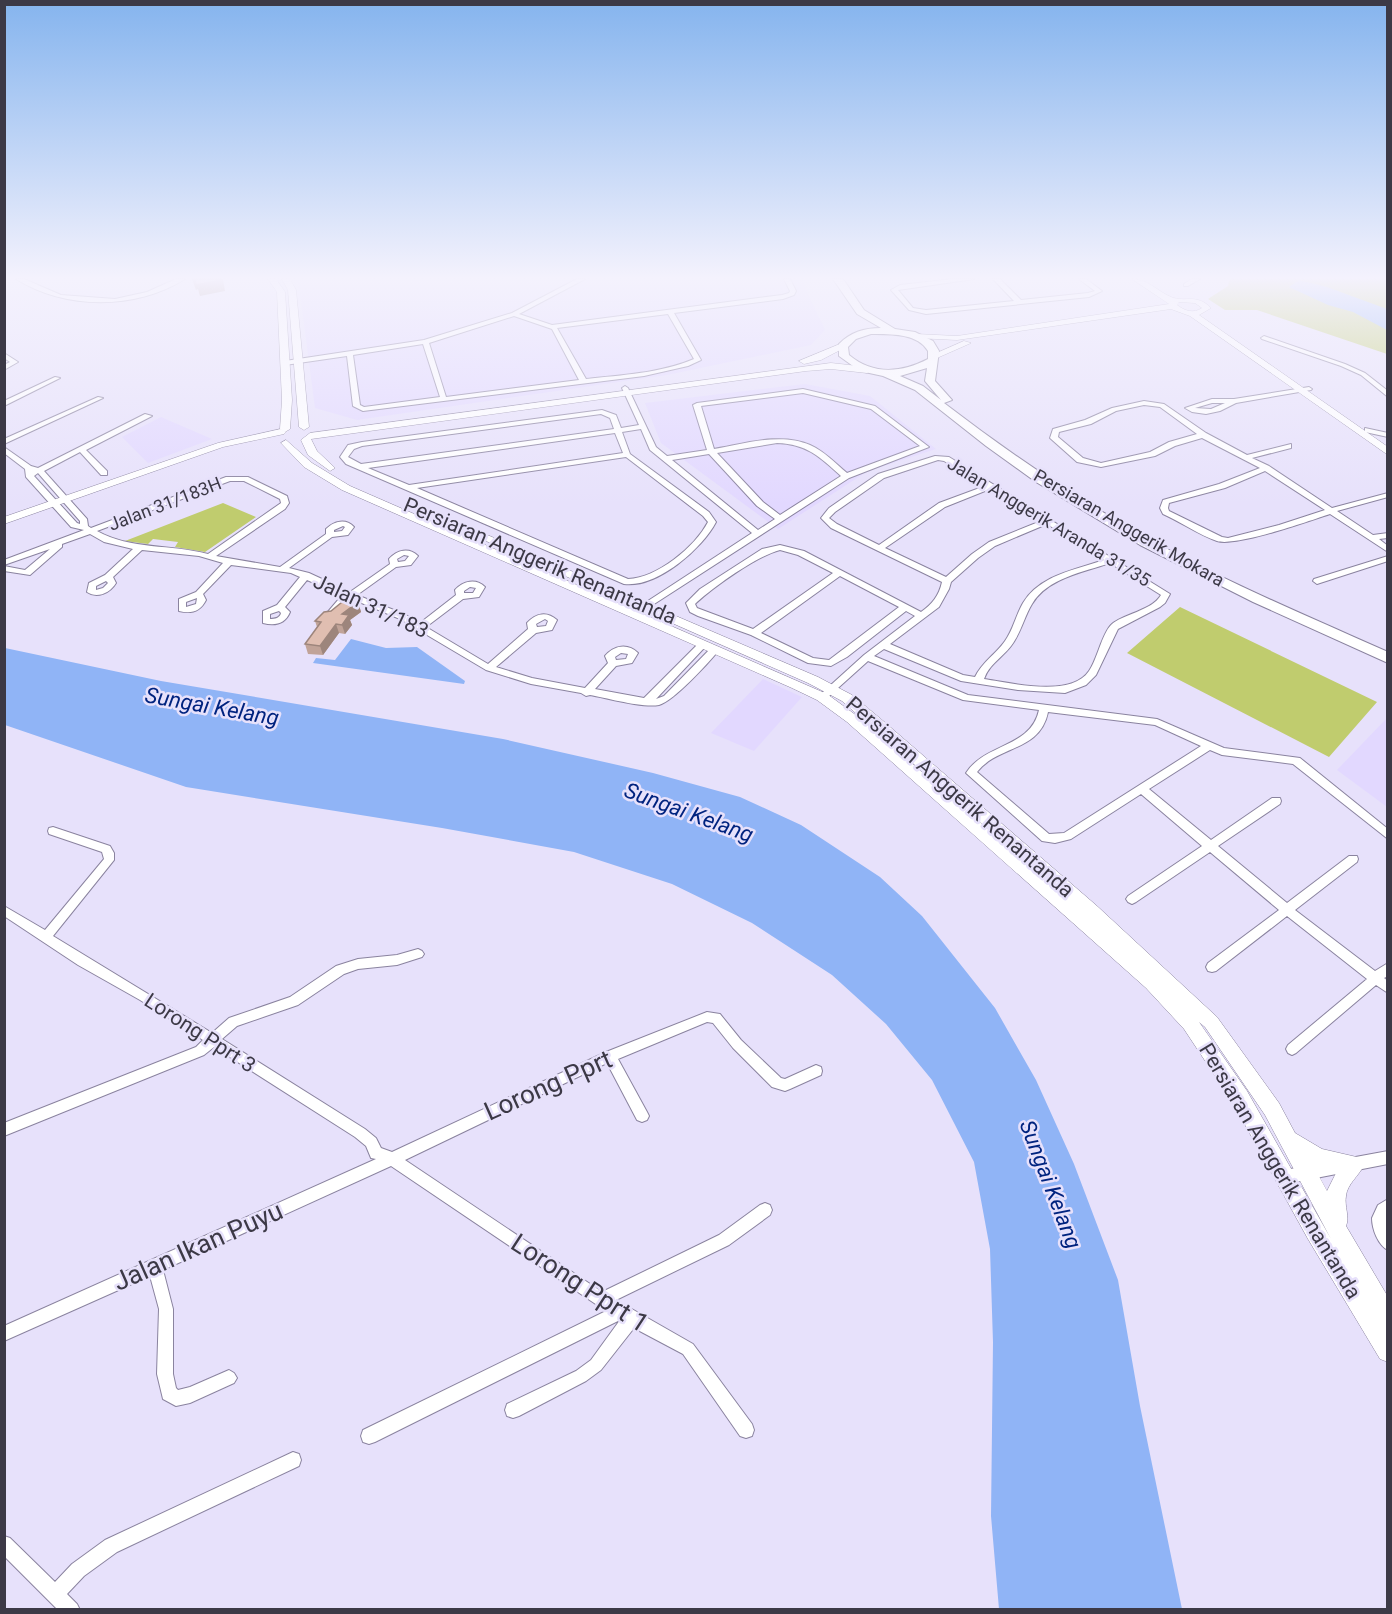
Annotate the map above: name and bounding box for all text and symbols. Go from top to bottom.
street label: Jalan Anggerik Aranda 31/35 [944,452,1155,591]
street label: Persiaran Anggerik Mokara [1030,464,1228,591]
street label: Jalan 31/183H [105,472,224,535]
street label: Persiaran Anggerik Renantanda [400,493,680,629]
street label: Jalan 31/183 [310,569,432,643]
water label: Sungai Kelang [143,682,281,731]
street label: Persiaran Anggerik Renantanda [841,692,1079,902]
water label: Sungai Kelang [621,778,757,847]
street label: Lorong Pprt 3 [140,988,260,1078]
street label: Persiaran Anggerik Renantanda [1194,1039,1366,1303]
street label: Lorong Pprt [480,1044,616,1126]
water label: Sungai Kelang [1015,1116,1086,1252]
street label: Jalan Ikan Puyu [109,1195,287,1297]
street label: Lorong Pprt 1 [506,1227,654,1339]

